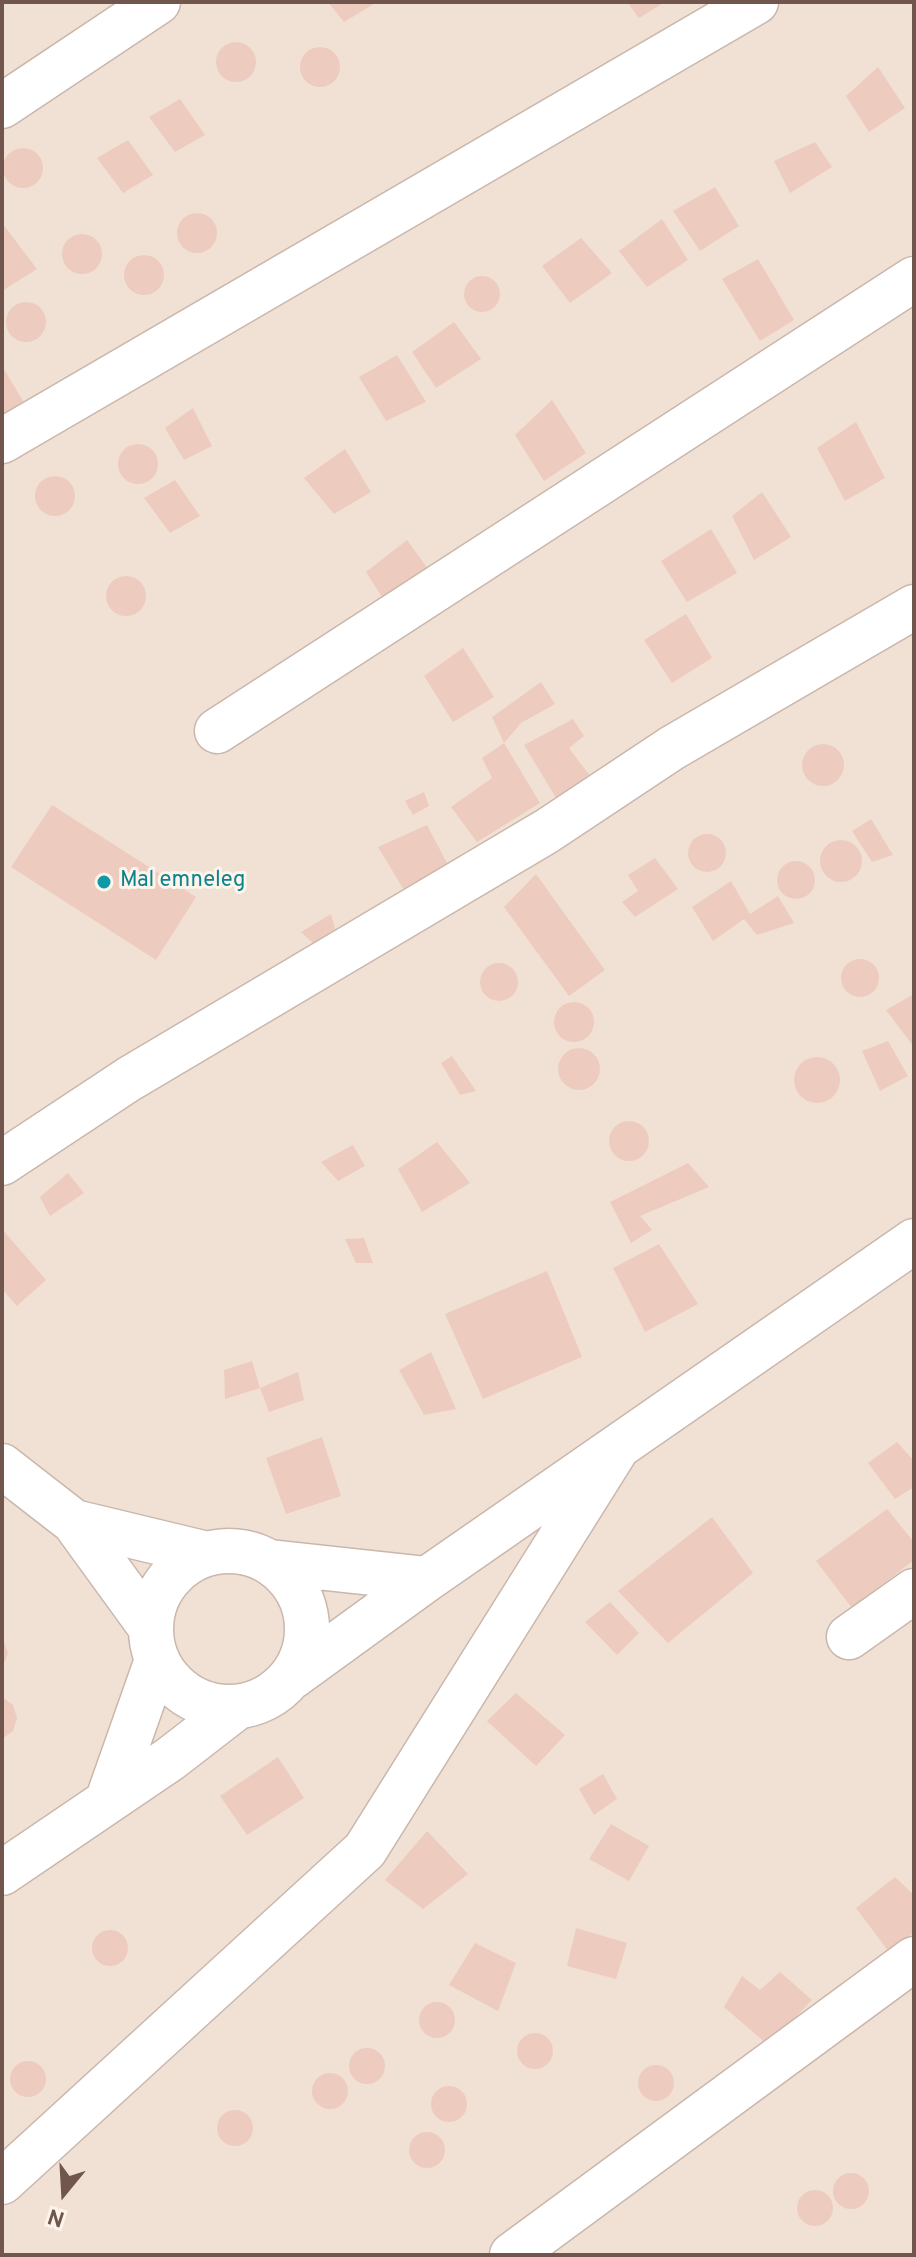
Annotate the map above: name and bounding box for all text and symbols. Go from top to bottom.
place label: Mal emneleg [120,869,245,895]
marker: Mal emneleg [95,873,113,891]
north arrow [24,2153,104,2233]
text: N [45,2201,68,2232]

